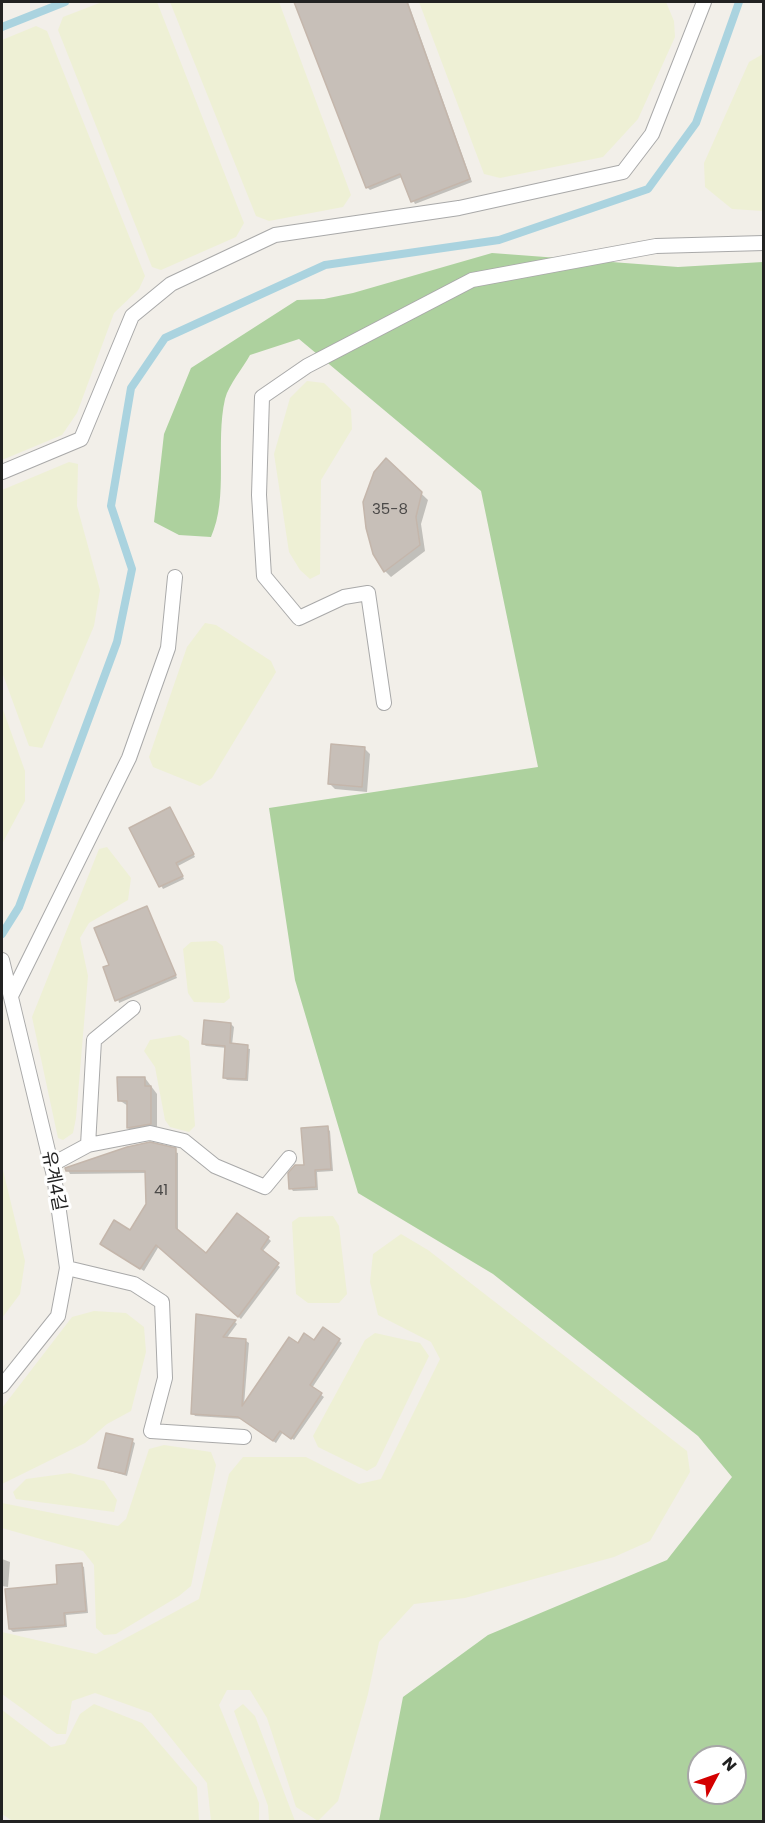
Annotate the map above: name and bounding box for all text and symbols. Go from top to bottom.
house number: 35-8 [372,501,408,519]
street label: 유계4길 [37,1149,69,1213]
house number: 41 [154,1182,168,1200]
north arrow [687,1745,747,1805]
text: N [717,1752,742,1776]

